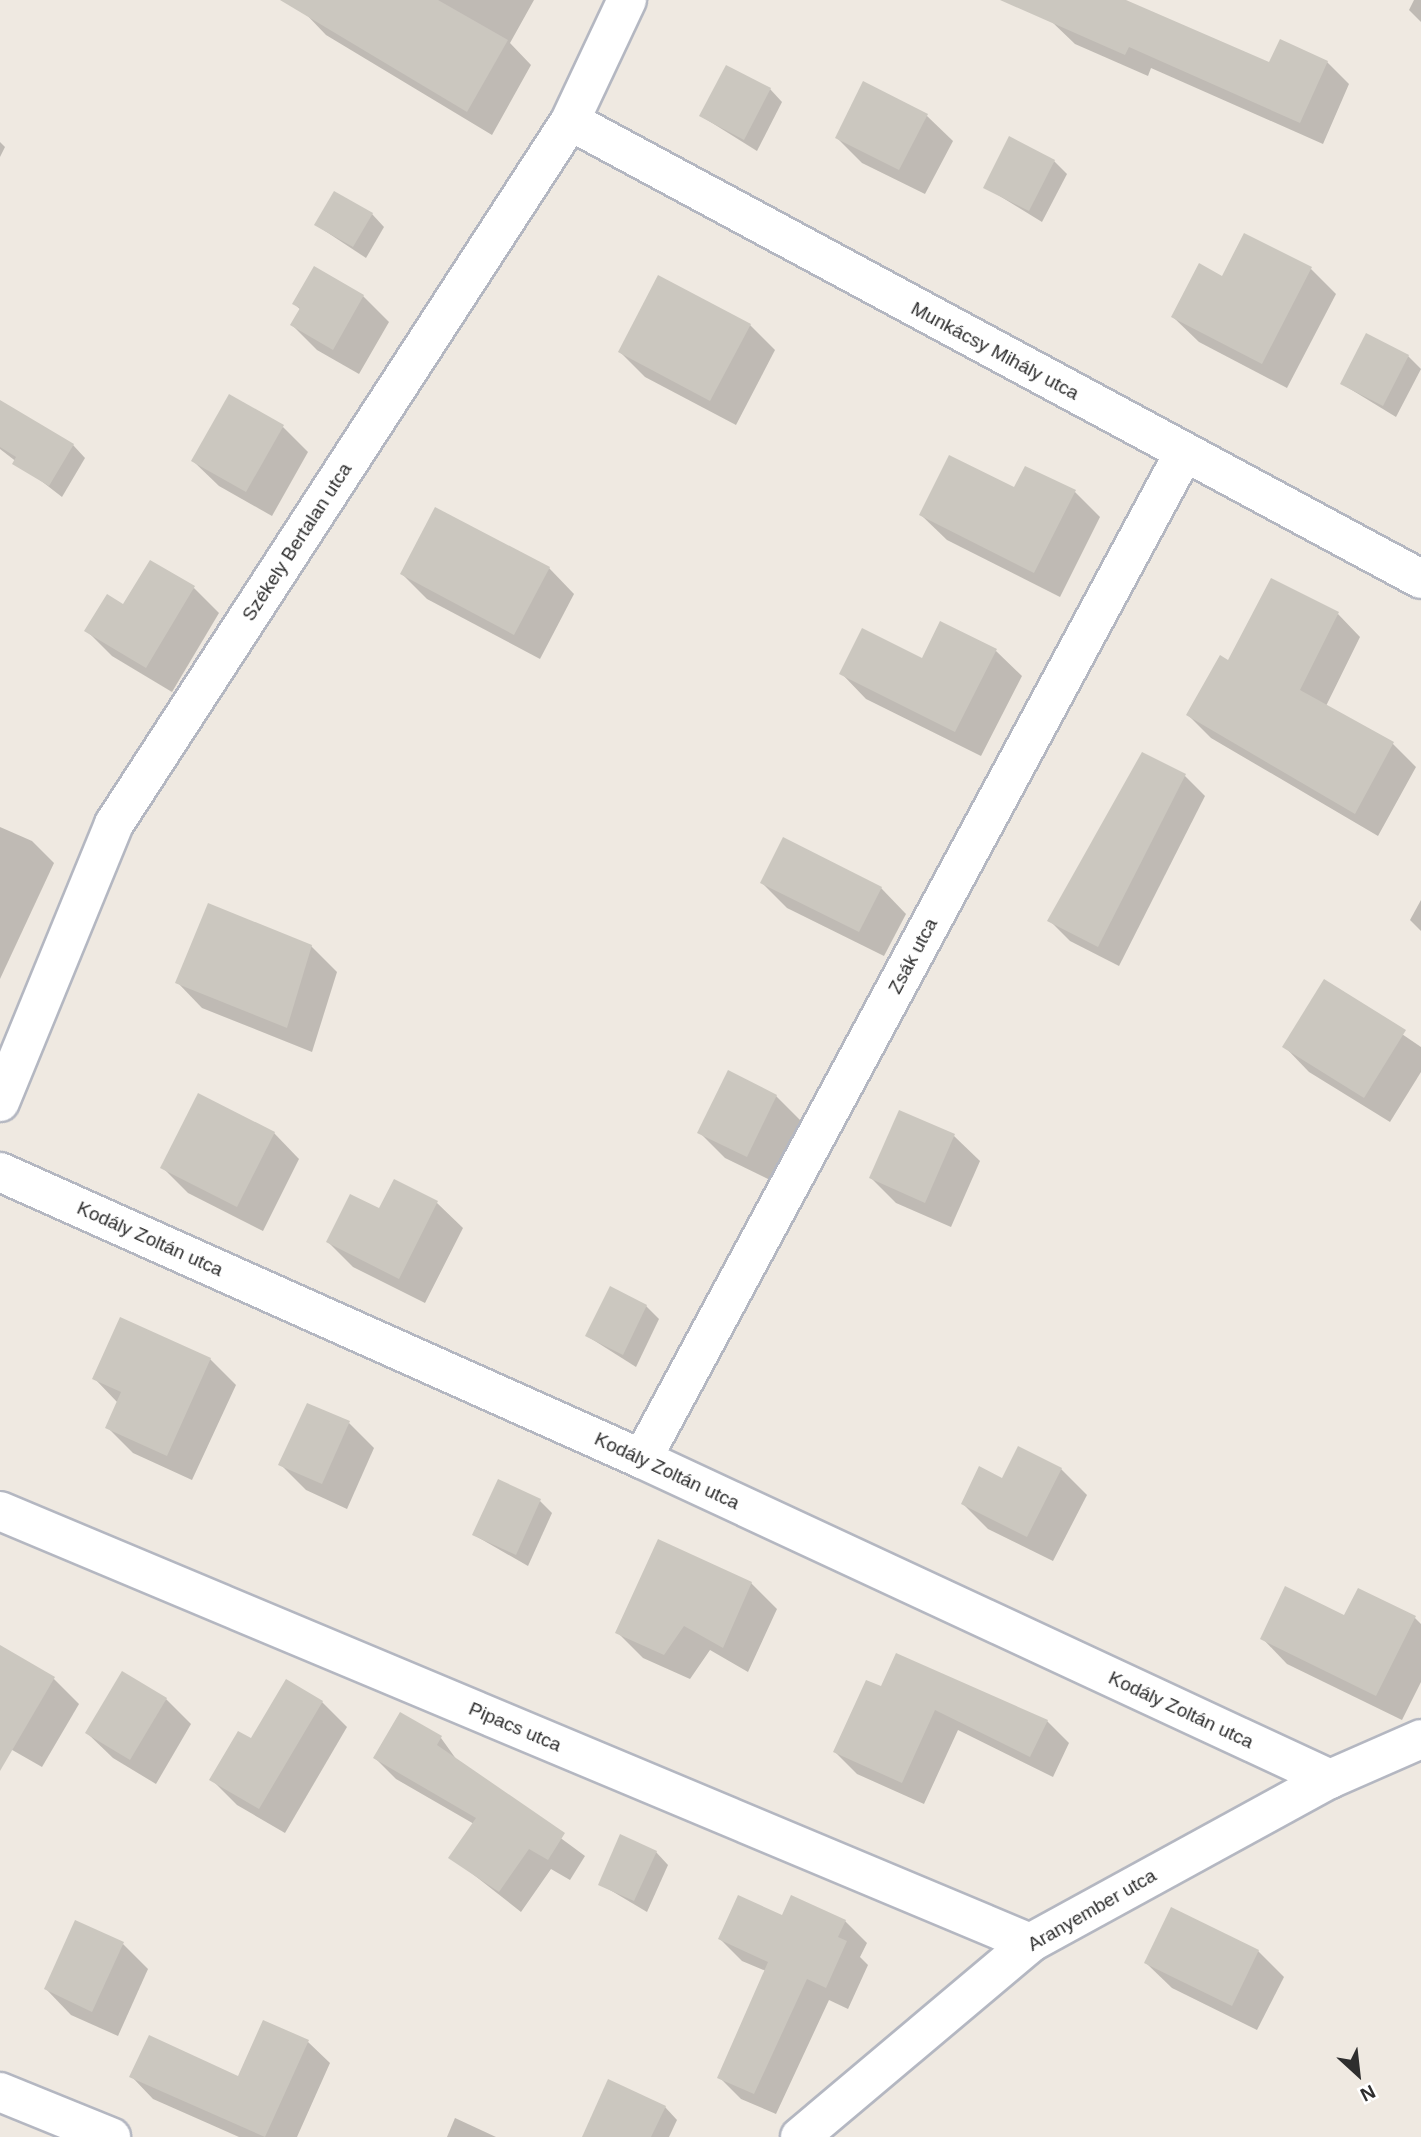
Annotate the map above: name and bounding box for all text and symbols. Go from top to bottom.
street label: Munkácsy Mihály utca [907,297,1083,405]
street label: Székely Bertalan utca [237,459,357,625]
street label: Zsák utca [884,914,942,998]
street label: Kodály Zoltán utca [73,1197,227,1281]
street label: Kodály Zoltán utca [591,1427,743,1515]
street label: Kodály Zoltán utca [1105,1666,1257,1754]
street label: Pipacs utca [465,1697,565,1757]
street label: Aranyember utca [1024,1864,1160,1956]
north arrow [1323,2039,1393,2109]
text: N [1357,2081,1379,2106]

